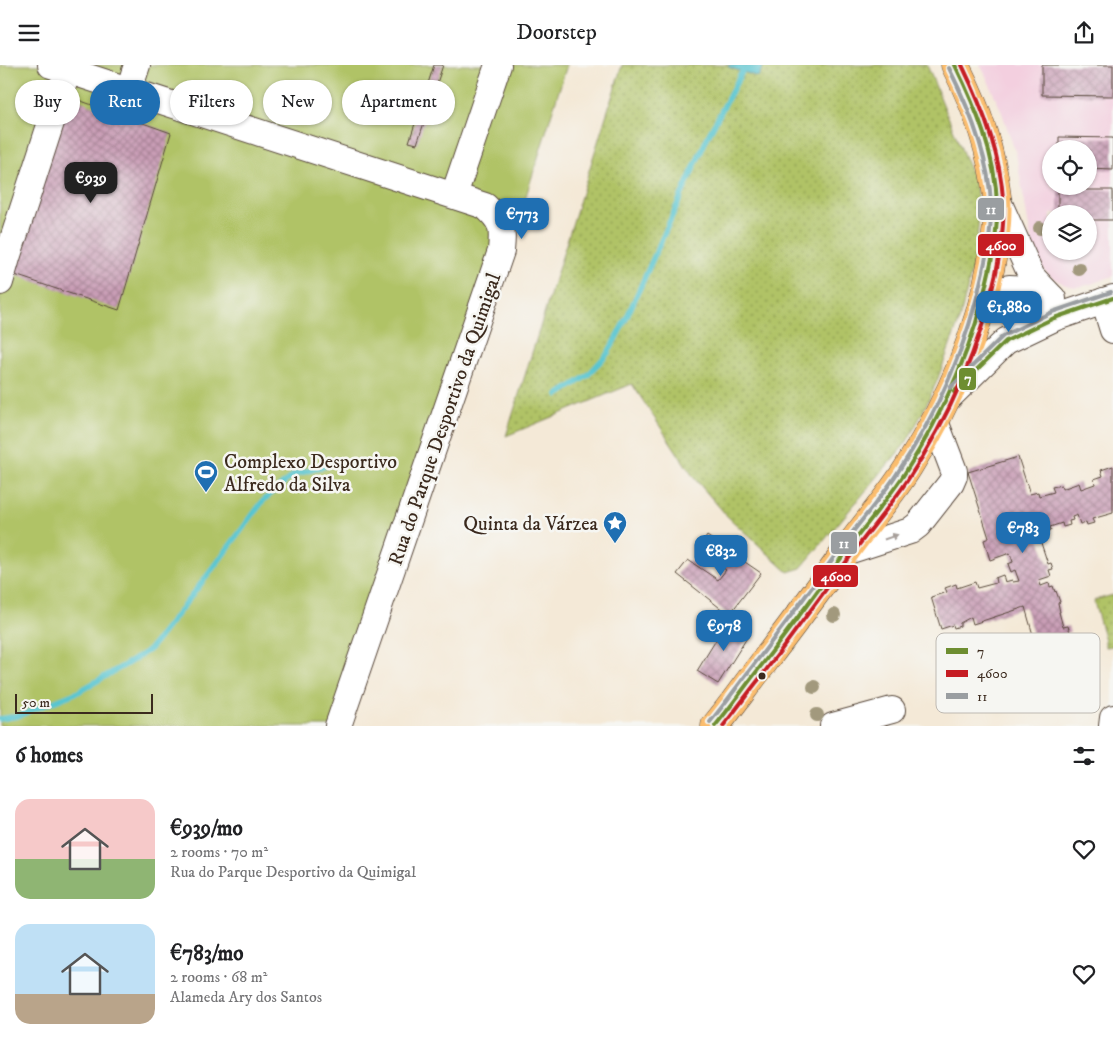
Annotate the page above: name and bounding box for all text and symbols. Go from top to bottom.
icon: menu [15,19,43,47]
text: Doorstep [516,19,597,46]
icon: share [1070,19,1098,47]
chip: Buy [15,80,80,125]
chip: Rent [90,80,160,125]
chip: Filters [170,80,253,125]
chip: New [263,80,332,125]
chip: Apartment [342,80,455,125]
map controls [1042,140,1097,260]
button: locate [1042,140,1097,195]
pin: €939 [61,161,121,204]
text: €939 [75,168,107,188]
pin: €773 [492,197,552,240]
line badge: 11 [977,197,1005,221]
text: 11 [986,201,996,219]
text: €773 [506,204,538,224]
button: layers [1042,205,1097,260]
line badge: 4600 [977,233,1025,257]
text: 4600 [985,237,1017,255]
street label: Rua do Parque Desportivo da Quimigal [384,270,507,569]
pin: €1,880 [968,291,1050,333]
text: €1,880 [987,297,1031,317]
line badge: 7 [958,367,977,391]
text: 7 [964,370,972,388]
place label: Complexo Desportivo Alfredo da Silva [224,450,397,498]
sports icon: Complexo Desportivo Alfredo da Silva [193,459,219,493]
place icon: Quinta da Várzea [602,510,628,544]
pin: €783 [993,511,1053,554]
place label: Quinta da Várzea [463,512,599,537]
text: €783 [1007,518,1039,538]
line badge: 11 [830,531,858,555]
one-way arrow [884,533,899,541]
pin: €832 [691,535,751,577]
text: 11 [839,535,849,553]
text: €832 [705,541,737,561]
line badge: 4600 [812,564,859,588]
text: 4600 [820,568,852,586]
pin: €978 [694,609,754,652]
text: €978 [707,616,741,636]
legend [936,633,1100,713]
text: 7 [977,643,984,661]
text: 4600 [977,665,1007,683]
unlabelled marker [757,671,767,681]
text: 11 [977,688,987,706]
scale bar [15,691,152,714]
text: 50 m [22,694,50,712]
icon: filters [1070,742,1098,770]
text: 6 homes [15,743,83,769]
text: €939/mo [170,816,243,842]
icon: home [55,819,115,879]
icon: heart [1070,835,1098,863]
text: 2 rooms · 70 m² [170,842,268,862]
text: Rua do Parque Desportivo da Quimigal [170,862,416,882]
text: €783/mo [170,941,243,967]
icon: home [55,944,115,1004]
icon: heart [1070,960,1098,988]
text: 2 rooms · 68 m² [170,967,267,987]
text: Alameda Ary dos Santos [170,987,322,1007]

